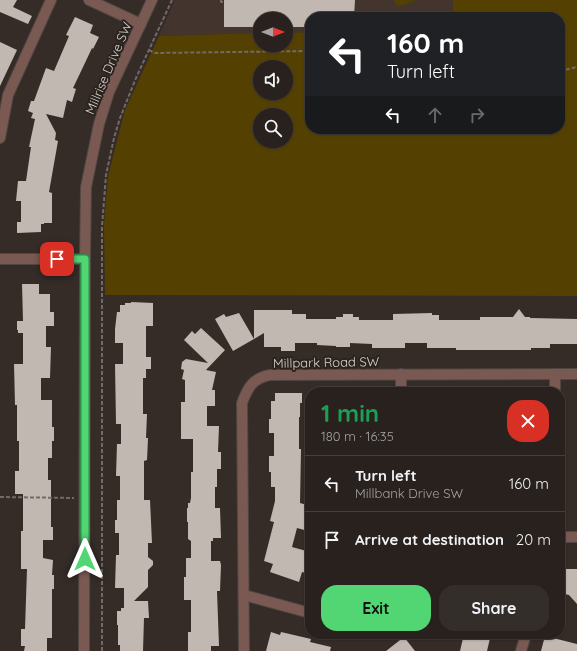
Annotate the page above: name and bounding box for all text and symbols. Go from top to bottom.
north arrow [253,12,293,52]
map controls [253,12,293,148]
street label: Millrise Drive SW [81,19,135,117]
text: 160 m [387,25,464,60]
icon: left [321,28,373,80]
button: sound [253,60,293,100]
text: Turn left [387,60,455,83]
icon: left [382,104,404,126]
icon: ahead [424,104,446,126]
icon: right [466,104,488,126]
button: search [253,108,293,148]
pin [40,242,74,276]
icon: arrive [46,248,68,270]
street label: Millpark Road SW [273,353,380,371]
text: 1 min [321,398,379,428]
button: close [507,400,549,442]
text: 180 m · 16:35 [321,428,394,444]
text: Turn left [355,466,417,485]
icon: left [321,473,343,495]
text: 160 m [509,474,549,493]
text: Millbank Drive SW [355,485,463,501]
icon: arrive [321,529,343,551]
text: Arrive at destination [355,530,504,549]
text: 20 m [516,530,551,549]
position arrow [64,538,106,580]
button: Exit [321,585,431,631]
button: Share [439,585,549,631]

